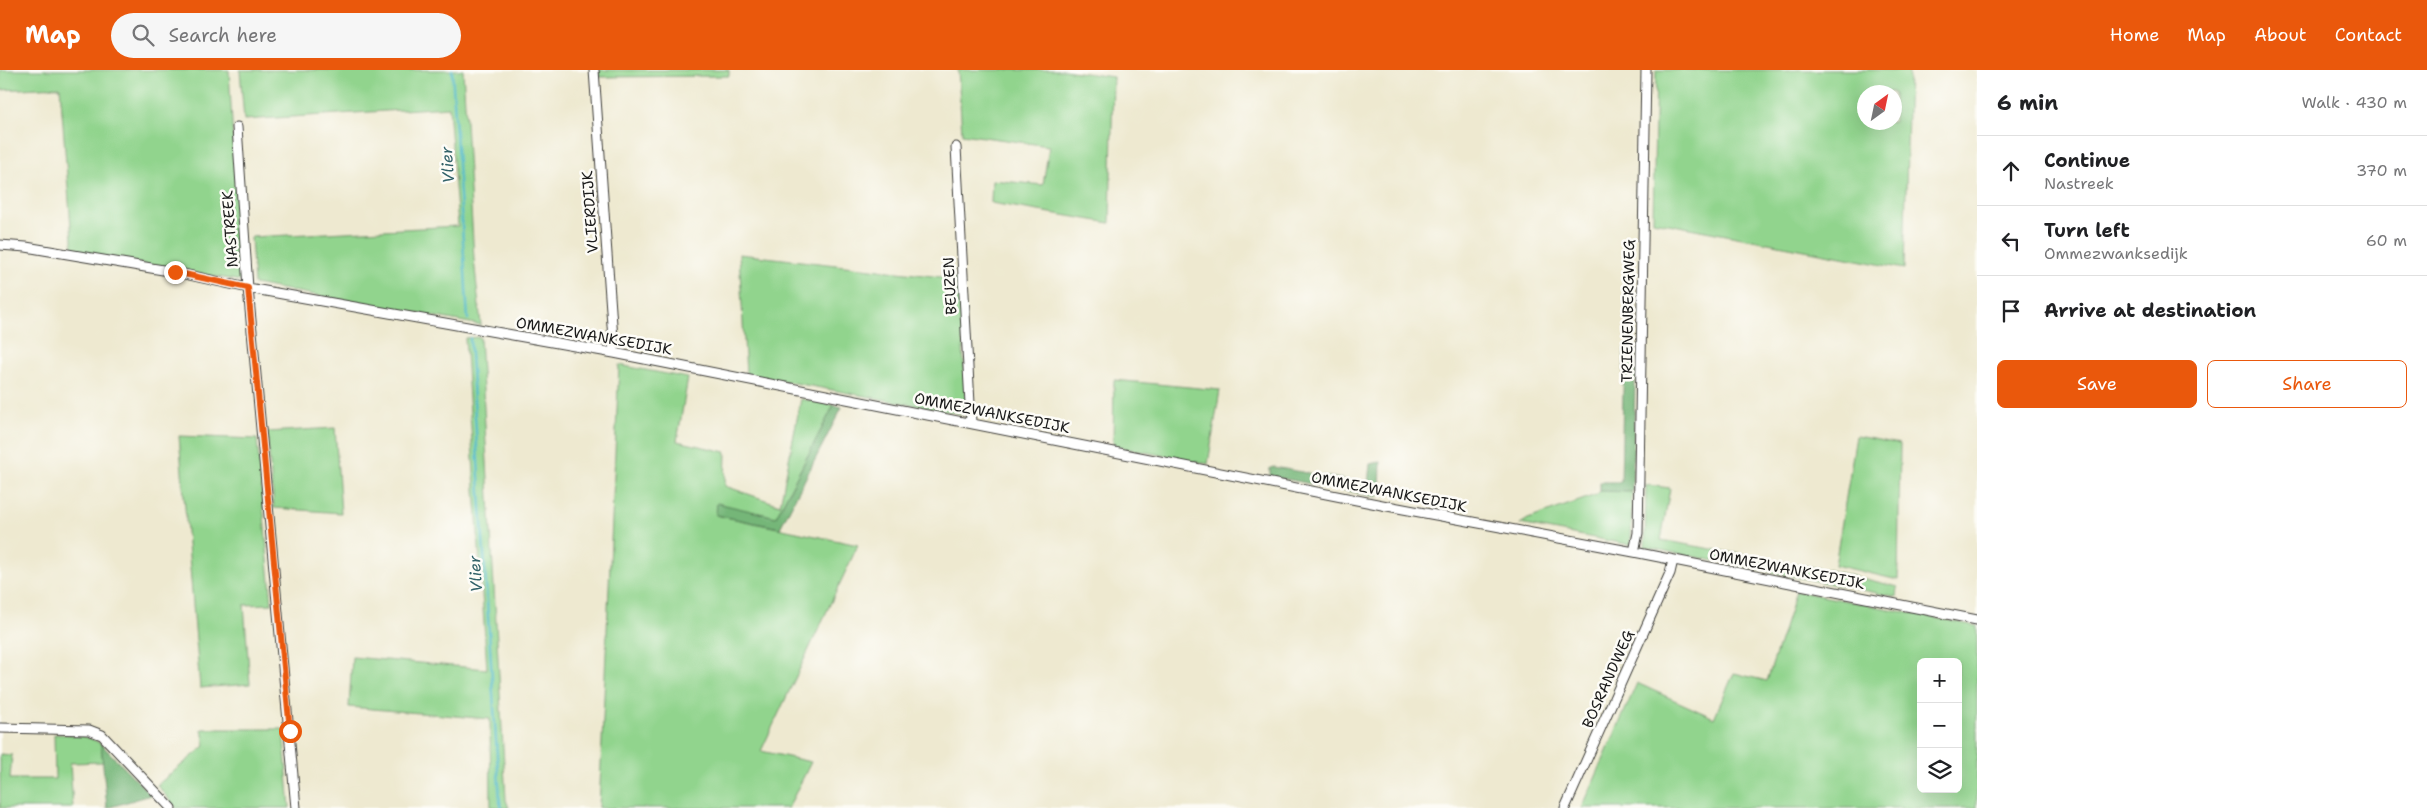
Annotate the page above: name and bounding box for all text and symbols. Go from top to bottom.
search box [111,13,461,58]
text: Map [25,19,81,51]
icon: search [129,21,157,49]
text: Search here [169,23,277,48]
text: Home [2110,23,2159,47]
text: Map [2187,23,2226,47]
text: About [2254,23,2307,47]
text: Contact [2335,23,2402,47]
north arrow [1857,85,1902,130]
text: 6 min [1997,89,2058,117]
text: Walk · 430 m [2301,92,2407,113]
water label: Vlier [436,145,459,184]
text: Continue [2044,148,2130,173]
icon: ahead [1997,157,2025,185]
text: 370 m [2356,160,2407,181]
street label: VLIERDIJK [577,170,603,254]
text: Nastreek [2044,173,2114,194]
street label: NASTREEK [217,189,243,268]
text: Turn left [2044,218,2130,243]
icon: left [1997,227,2025,255]
text: 60 m [2366,230,2407,251]
street label: TRIENENBERGWEG [1617,239,1639,383]
text: Ommezwanksedijk [2044,243,2188,264]
street label: BEUZEN [939,257,961,315]
route end [164,261,187,284]
icon: arrive [1997,297,2025,325]
text: Arrive at destination [2044,298,2256,323]
street label: OMMEZWANKSEDIJK [514,312,674,360]
button: Save [1997,360,2197,408]
button: Share [2207,360,2407,408]
street label: OMMEZWANKSEDIJK [912,388,1072,438]
street label: OMMEZWANKSEDIJK [1309,467,1469,517]
street label: OMMEZWANKSEDIJK [1707,544,1867,594]
water label: Vlier [464,554,487,593]
street label: BOSRANDWEG [1577,627,1639,731]
map controls [1917,658,1962,793]
button: + [1917,658,1962,703]
button: − [1917,703,1962,748]
route start [279,720,302,743]
button: layers [1917,748,1962,793]

